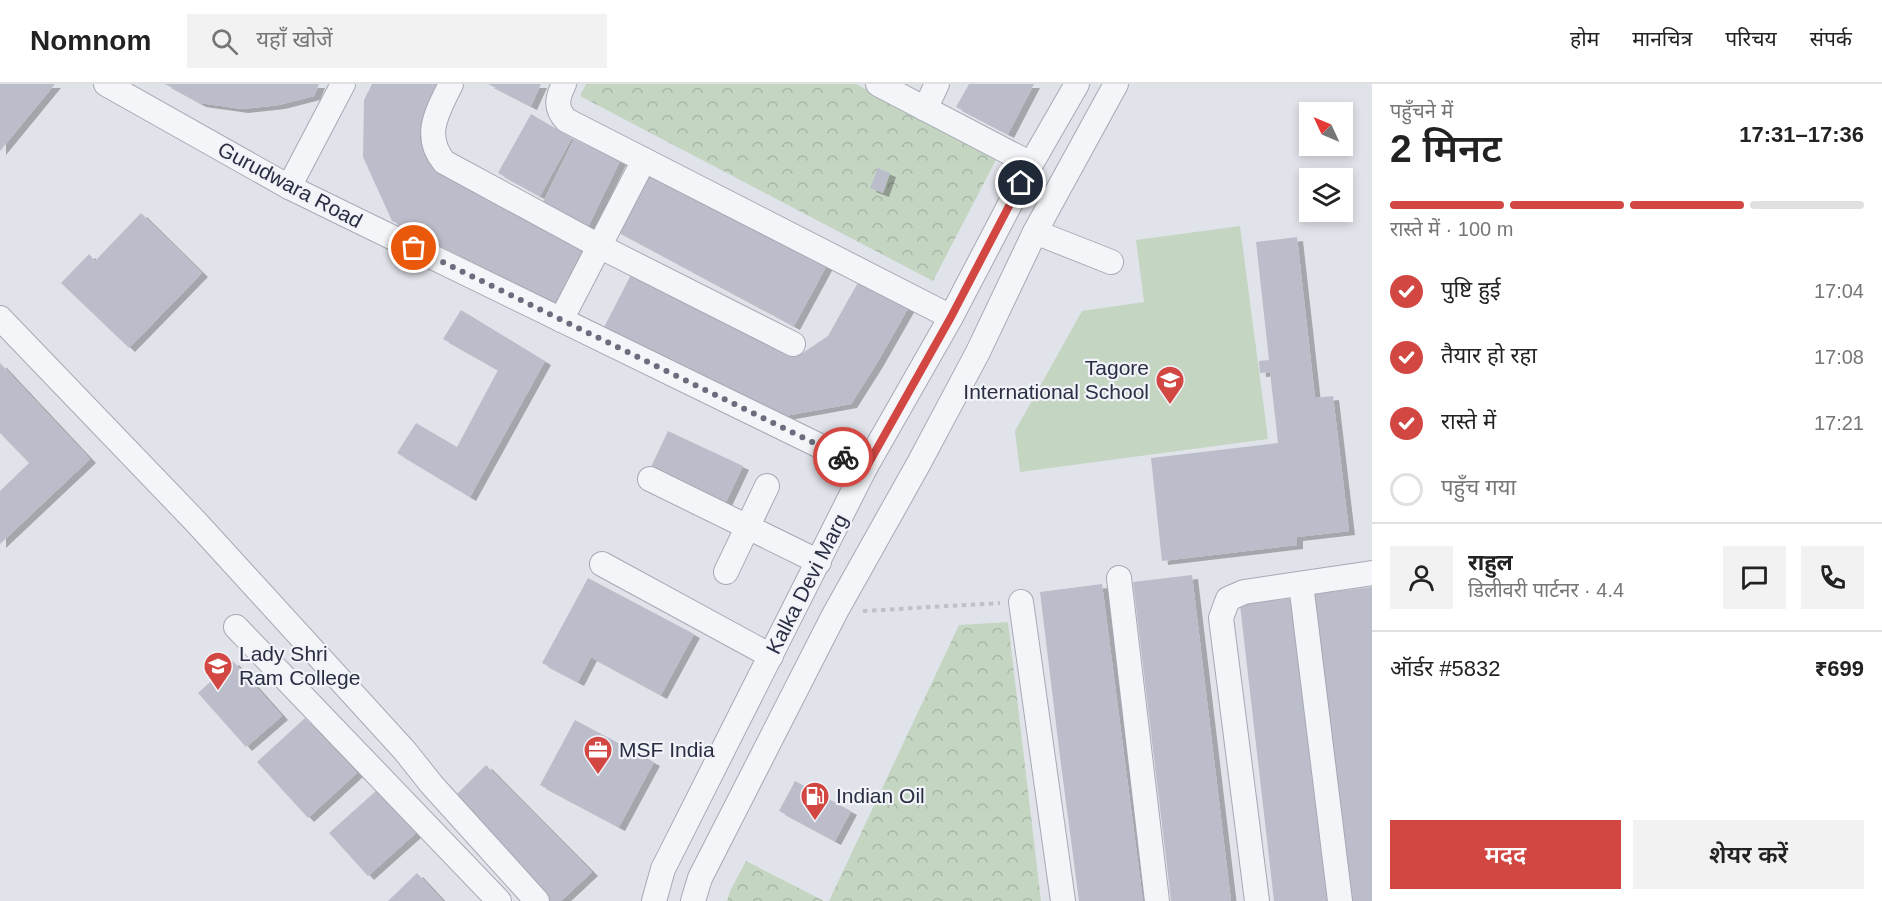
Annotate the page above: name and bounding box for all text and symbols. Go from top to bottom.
search box [187,14,607,68]
text: Nomnom [30,25,151,56]
icon: search [208,25,241,58]
text: यहाँ खोजें [256,27,333,52]
text: होम [1570,27,1599,50]
text: मानचित्र [1632,27,1692,50]
text: परिचय [1725,27,1777,50]
text: संपर्क [1810,27,1852,50]
text: पहुँचने में [1390,100,1453,122]
north arrow [1299,102,1353,156]
map controls [1299,102,1353,222]
text: 17:31–17:36 [1739,122,1864,147]
text: 2 मिनट [1390,127,1502,170]
street label: Gurudwara Road [214,137,366,232]
pin [995,157,1046,208]
icon: home [1004,166,1037,199]
button: layers [1299,168,1353,222]
text: रास्ते में · 100 m [1390,218,1513,240]
pin [388,222,439,273]
icon: bag [397,231,430,264]
icon: check [1390,275,1423,308]
text: पुष्टि हुई [1441,277,1501,302]
text: 17:04 [1814,280,1864,302]
icon: check [1390,341,1423,374]
text: तैयार हो रहा [1441,343,1537,368]
text: 17:08 [1814,346,1864,368]
place label: Tagore International School [963,356,1149,403]
school or university icon: Tagore International School [1154,364,1186,406]
icon: check [1390,407,1423,440]
text: रास्ते में [1441,409,1496,434]
text: 17:21 [1814,412,1864,434]
courier [813,427,873,487]
icon: bike [827,441,860,474]
text: पहुँच गया [1441,475,1516,500]
street label: Kalka Devi Marg [761,510,852,658]
button: person [1390,546,1453,609]
button: chat [1723,546,1786,609]
button: phone [1801,546,1864,609]
text: राहुल [1468,550,1513,575]
text: डिलीवरी पार्टनर · 4.4 [1468,579,1624,601]
place label: Lady Shri Ram College [239,642,360,689]
school or university icon: Lady Shri Ram College [202,650,234,692]
text: ऑर्डर #5832 [1390,656,1501,681]
text: ₹699 [1815,656,1864,681]
office icon: MSF India [582,734,614,776]
place label: MSF India [619,738,715,761]
fuel station icon: Indian Oil [799,780,831,822]
place label: Indian Oil [836,784,925,807]
button: मदद [1390,820,1621,889]
button: शेयर करें [1633,820,1864,889]

